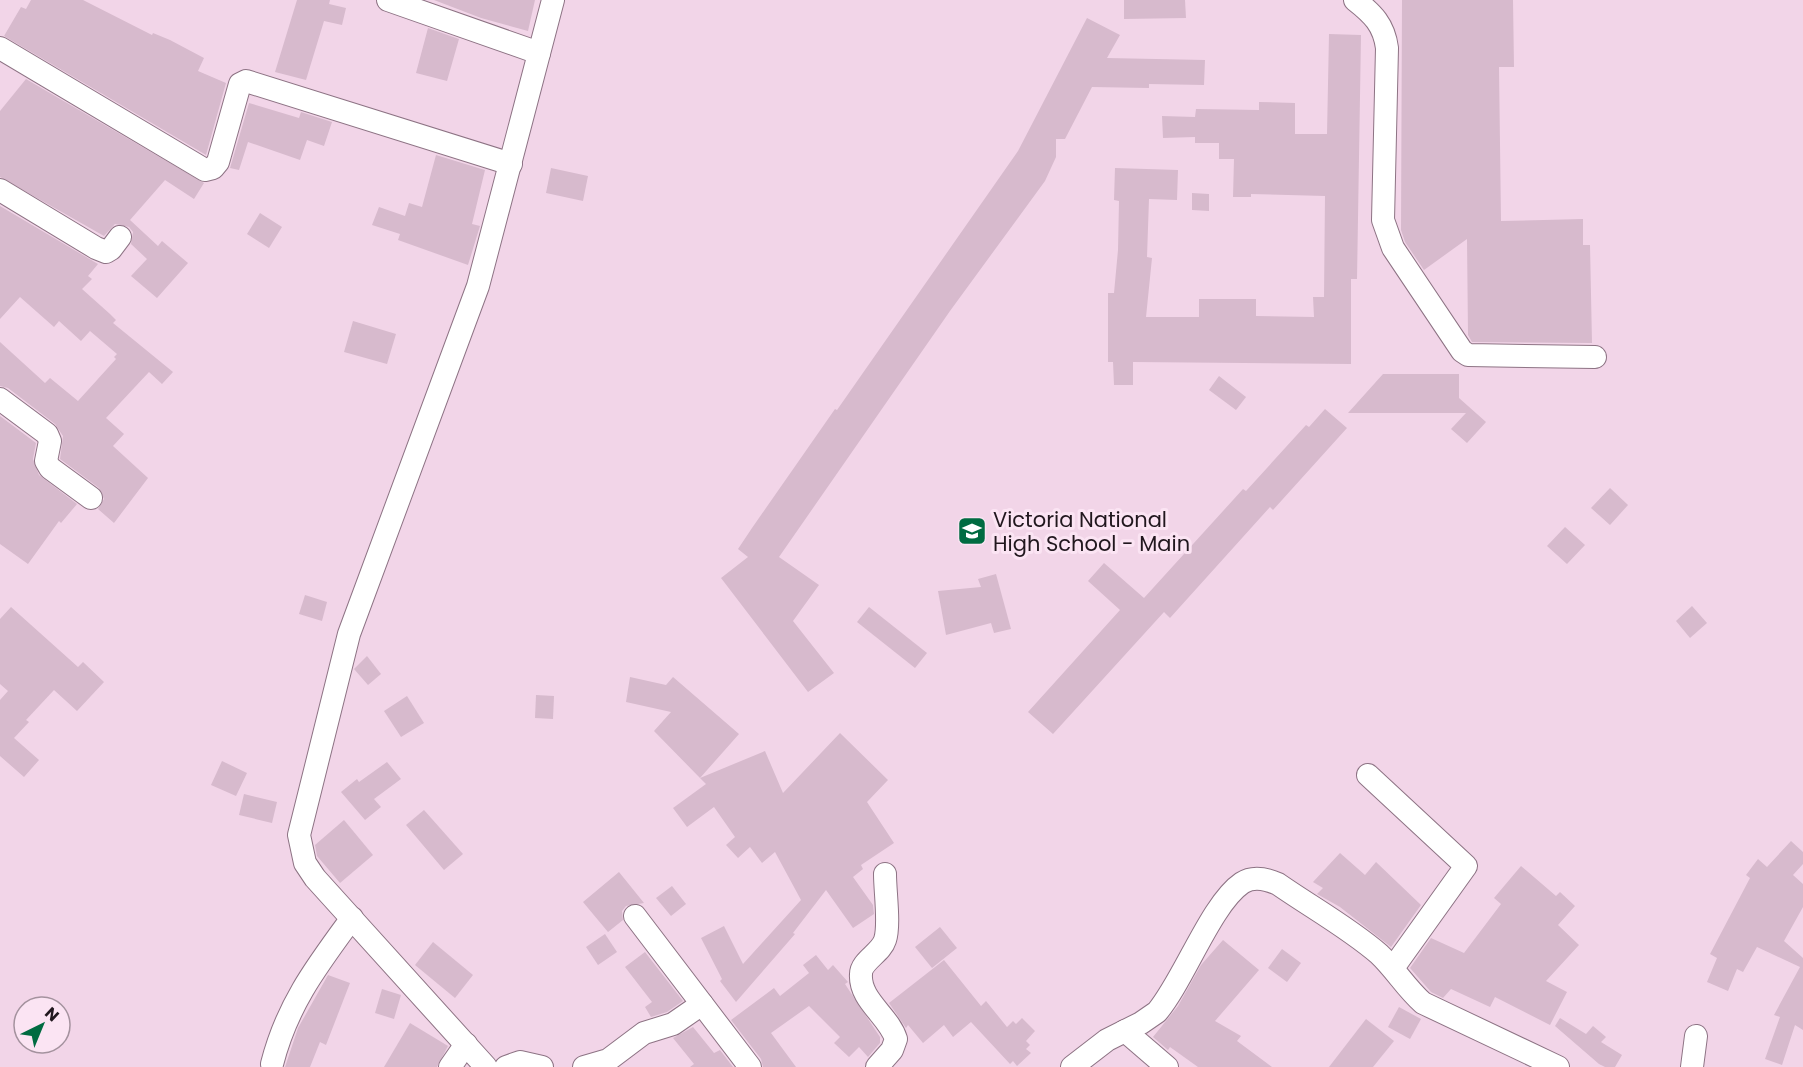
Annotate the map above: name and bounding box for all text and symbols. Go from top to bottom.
place label: Victoria National High School - Main [993,505,1190,558]
school or university icon: Victoria National High School - Main [956,515,988,547]
north arrow [12,995,72,1055]
text: N [40,1002,64,1027]

